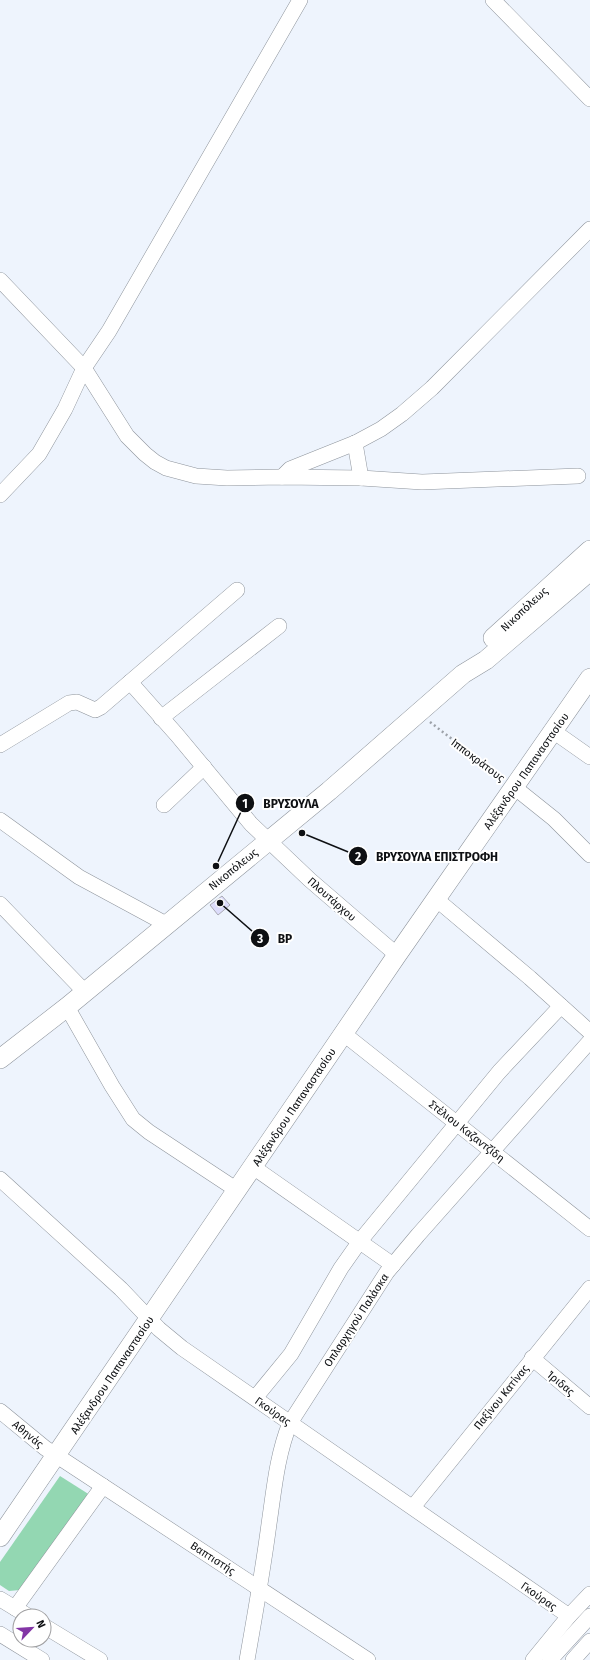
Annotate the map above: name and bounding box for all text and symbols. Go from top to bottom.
street label: Νικοπόλεως [498,584,550,634]
street label: Αλέξανδρου Παπαναστασίου [481,710,572,832]
street label: Ιπποκράτους [448,736,507,785]
callout: ΒΡΥΣΟΥΛΑ [235,791,327,815]
text: 1 [242,797,248,811]
text: ΒΡΥΣΟΥΛΑ [263,797,320,811]
callout: ΒΡΥΣΟΥΛΑ ΕΠΙΣΤΡΟΦΗ [348,844,506,868]
street label: Νικοπόλεως [206,846,260,893]
text: 2 [355,850,361,864]
text: ΒΡΥΣΟΥΛΑ ΕΠΙΣΤΡΟΦΗ [376,850,498,864]
street label: Πλουτάρχου [305,875,359,924]
callout: BP [250,926,301,950]
text: 3 [256,932,263,946]
text: BP [278,932,292,946]
street label: Αλέξανδρου Παπαναστασίου [250,1046,339,1169]
street label: Στέλιου Καζαντζίδη [426,1098,507,1165]
street label: Οπλαρχηγού Παλάσκα [321,1271,392,1369]
street label: Αλέξανδρου Παπαναστασίου [68,1314,157,1437]
street label: Παξίνου Κατίνας [471,1362,532,1432]
street label: Ίριδας [544,1368,577,1399]
street label: Γκούρας [252,1394,293,1429]
street label: Αθηνάς [10,1418,46,1451]
street label: Βαπτιστής [188,1539,238,1578]
street label: Γκούρας [518,1579,559,1614]
north arrow [12,1608,52,1648]
text: N [33,1618,48,1630]

